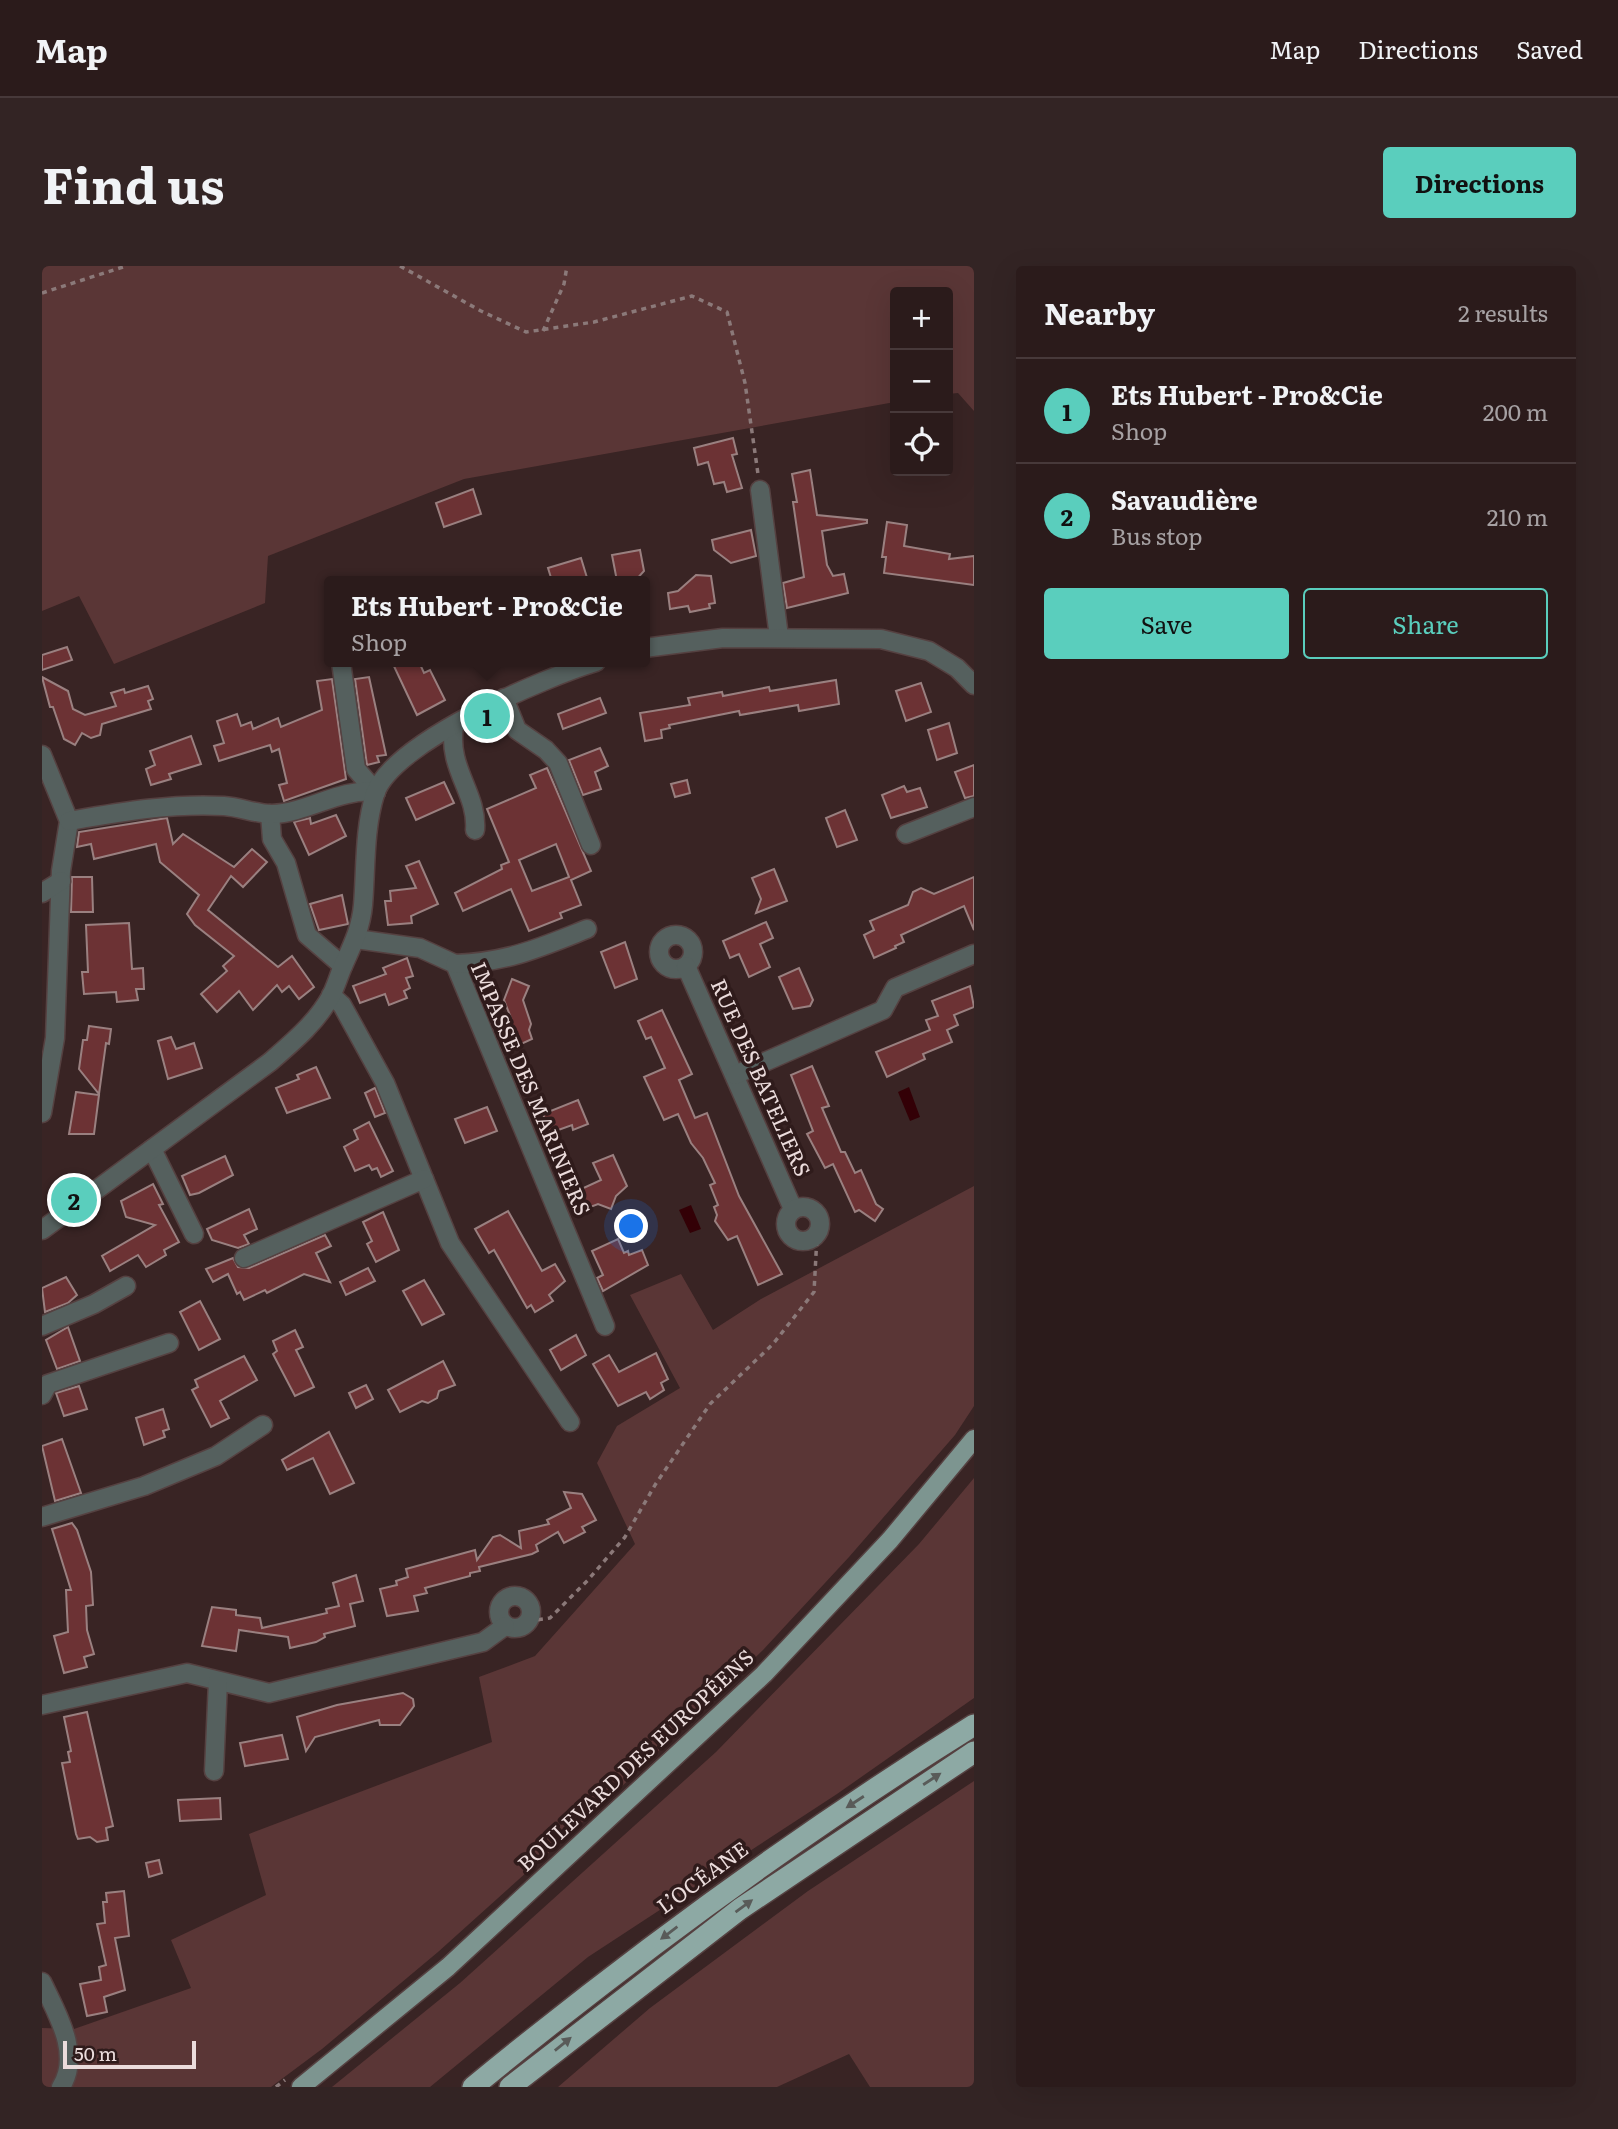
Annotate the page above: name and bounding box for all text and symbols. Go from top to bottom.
text: Map [35,24,108,73]
text: Map [1269,31,1320,66]
text: Directions [1358,31,1478,66]
text: Saved [1516,31,1583,66]
text: Find us [42,146,225,219]
button: Directions [1383,147,1576,218]
map controls [890,287,953,476]
button: + [890,287,953,350]
text: Nearby [1044,290,1155,334]
text: 2 results [1458,295,1548,329]
button: − [890,350,953,413]
text: Ets Hubert - Pro&Cie [1111,374,1383,413]
text: 1 [1062,394,1072,428]
text: 200 m [1483,394,1548,428]
button: locate [890,413,953,476]
text: Shop [1111,413,1167,447]
text: Savaudière [1111,479,1258,518]
text: 2 [1061,499,1073,533]
text: 210 m [1487,499,1548,533]
text: Bus stop [1111,518,1203,552]
popup [324,576,650,667]
text: Ets Hubert - Pro&Cie [351,585,623,624]
button: Save [1044,588,1289,659]
button: Share [1303,588,1548,659]
text: Shop [351,624,407,658]
pin: 1 [464,690,510,742]
street label: IMPASSE DES MARINIERS [465,956,600,1220]
street label: RUE DES BATELIERS [705,973,820,1181]
pin: 2 [51,1174,97,1226]
your location [614,1209,648,1243]
street label: BOULEVARD DES EUROPÉENS [509,1641,759,1877]
one-way arrow [922,1772,942,1785]
one-way arrow [845,1795,865,1808]
street label: L’OCÉANE [649,1832,754,1920]
one-way arrow [735,1900,753,1914]
one-way arrow [660,1926,678,1940]
one-way arrow [554,2037,571,2052]
scale bar [63,2038,196,2070]
text: 50 m [74,2039,117,2067]

